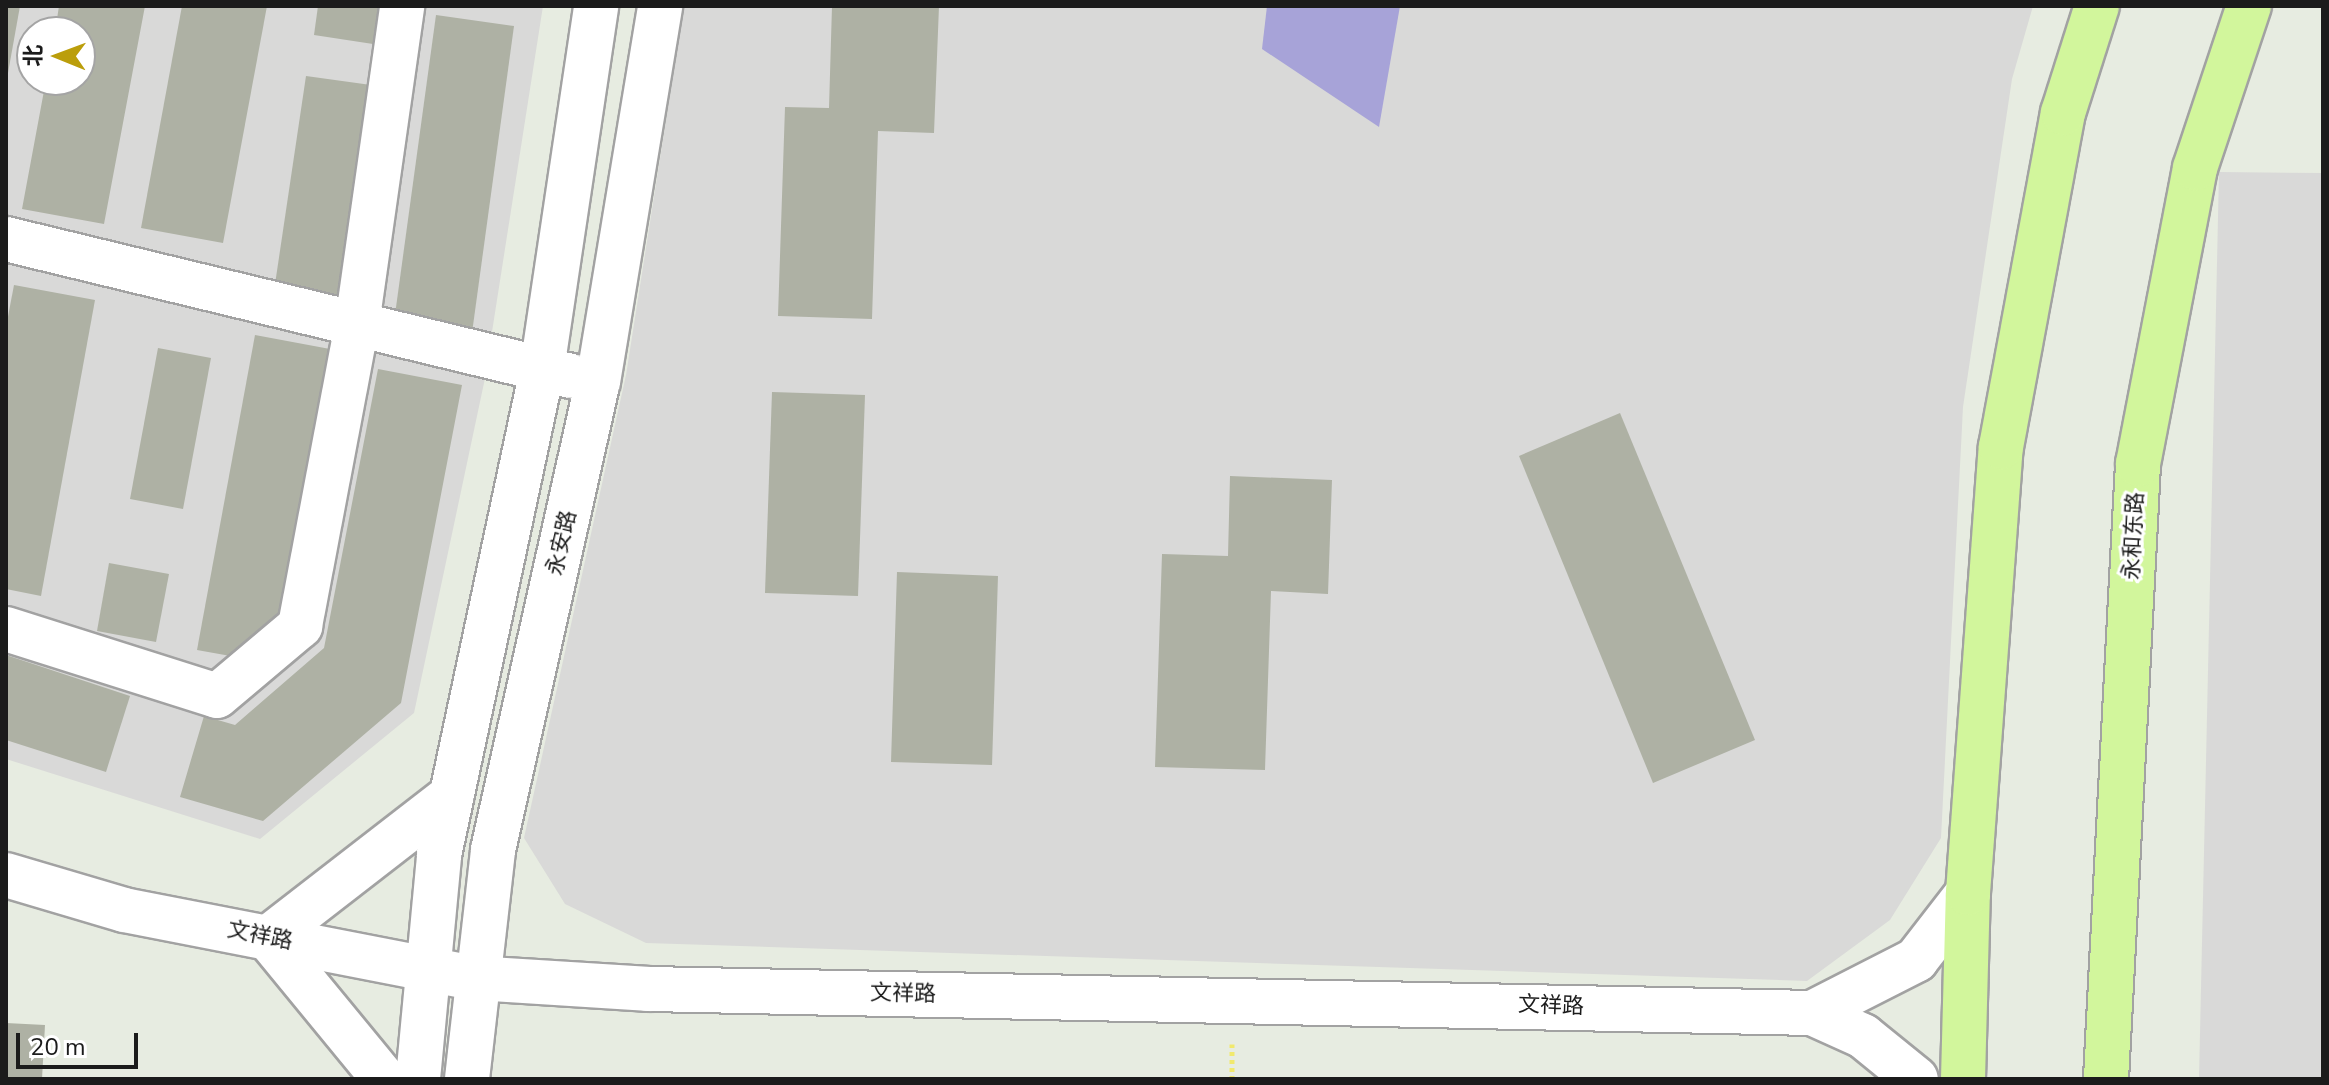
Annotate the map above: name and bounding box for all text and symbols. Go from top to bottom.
north arrow [16,16,96,96]
text: 北 [19,44,49,67]
street label: 永和东路 [2119,491,2149,581]
street label: 永安路 [542,508,582,578]
street label: 文祥路 [225,917,295,955]
street label: 文祥路 [870,980,936,1008]
street label: 文祥路 [1518,992,1584,1020]
scale bar [20,1017,142,1067]
text: 20 m [30,1031,86,1063]

